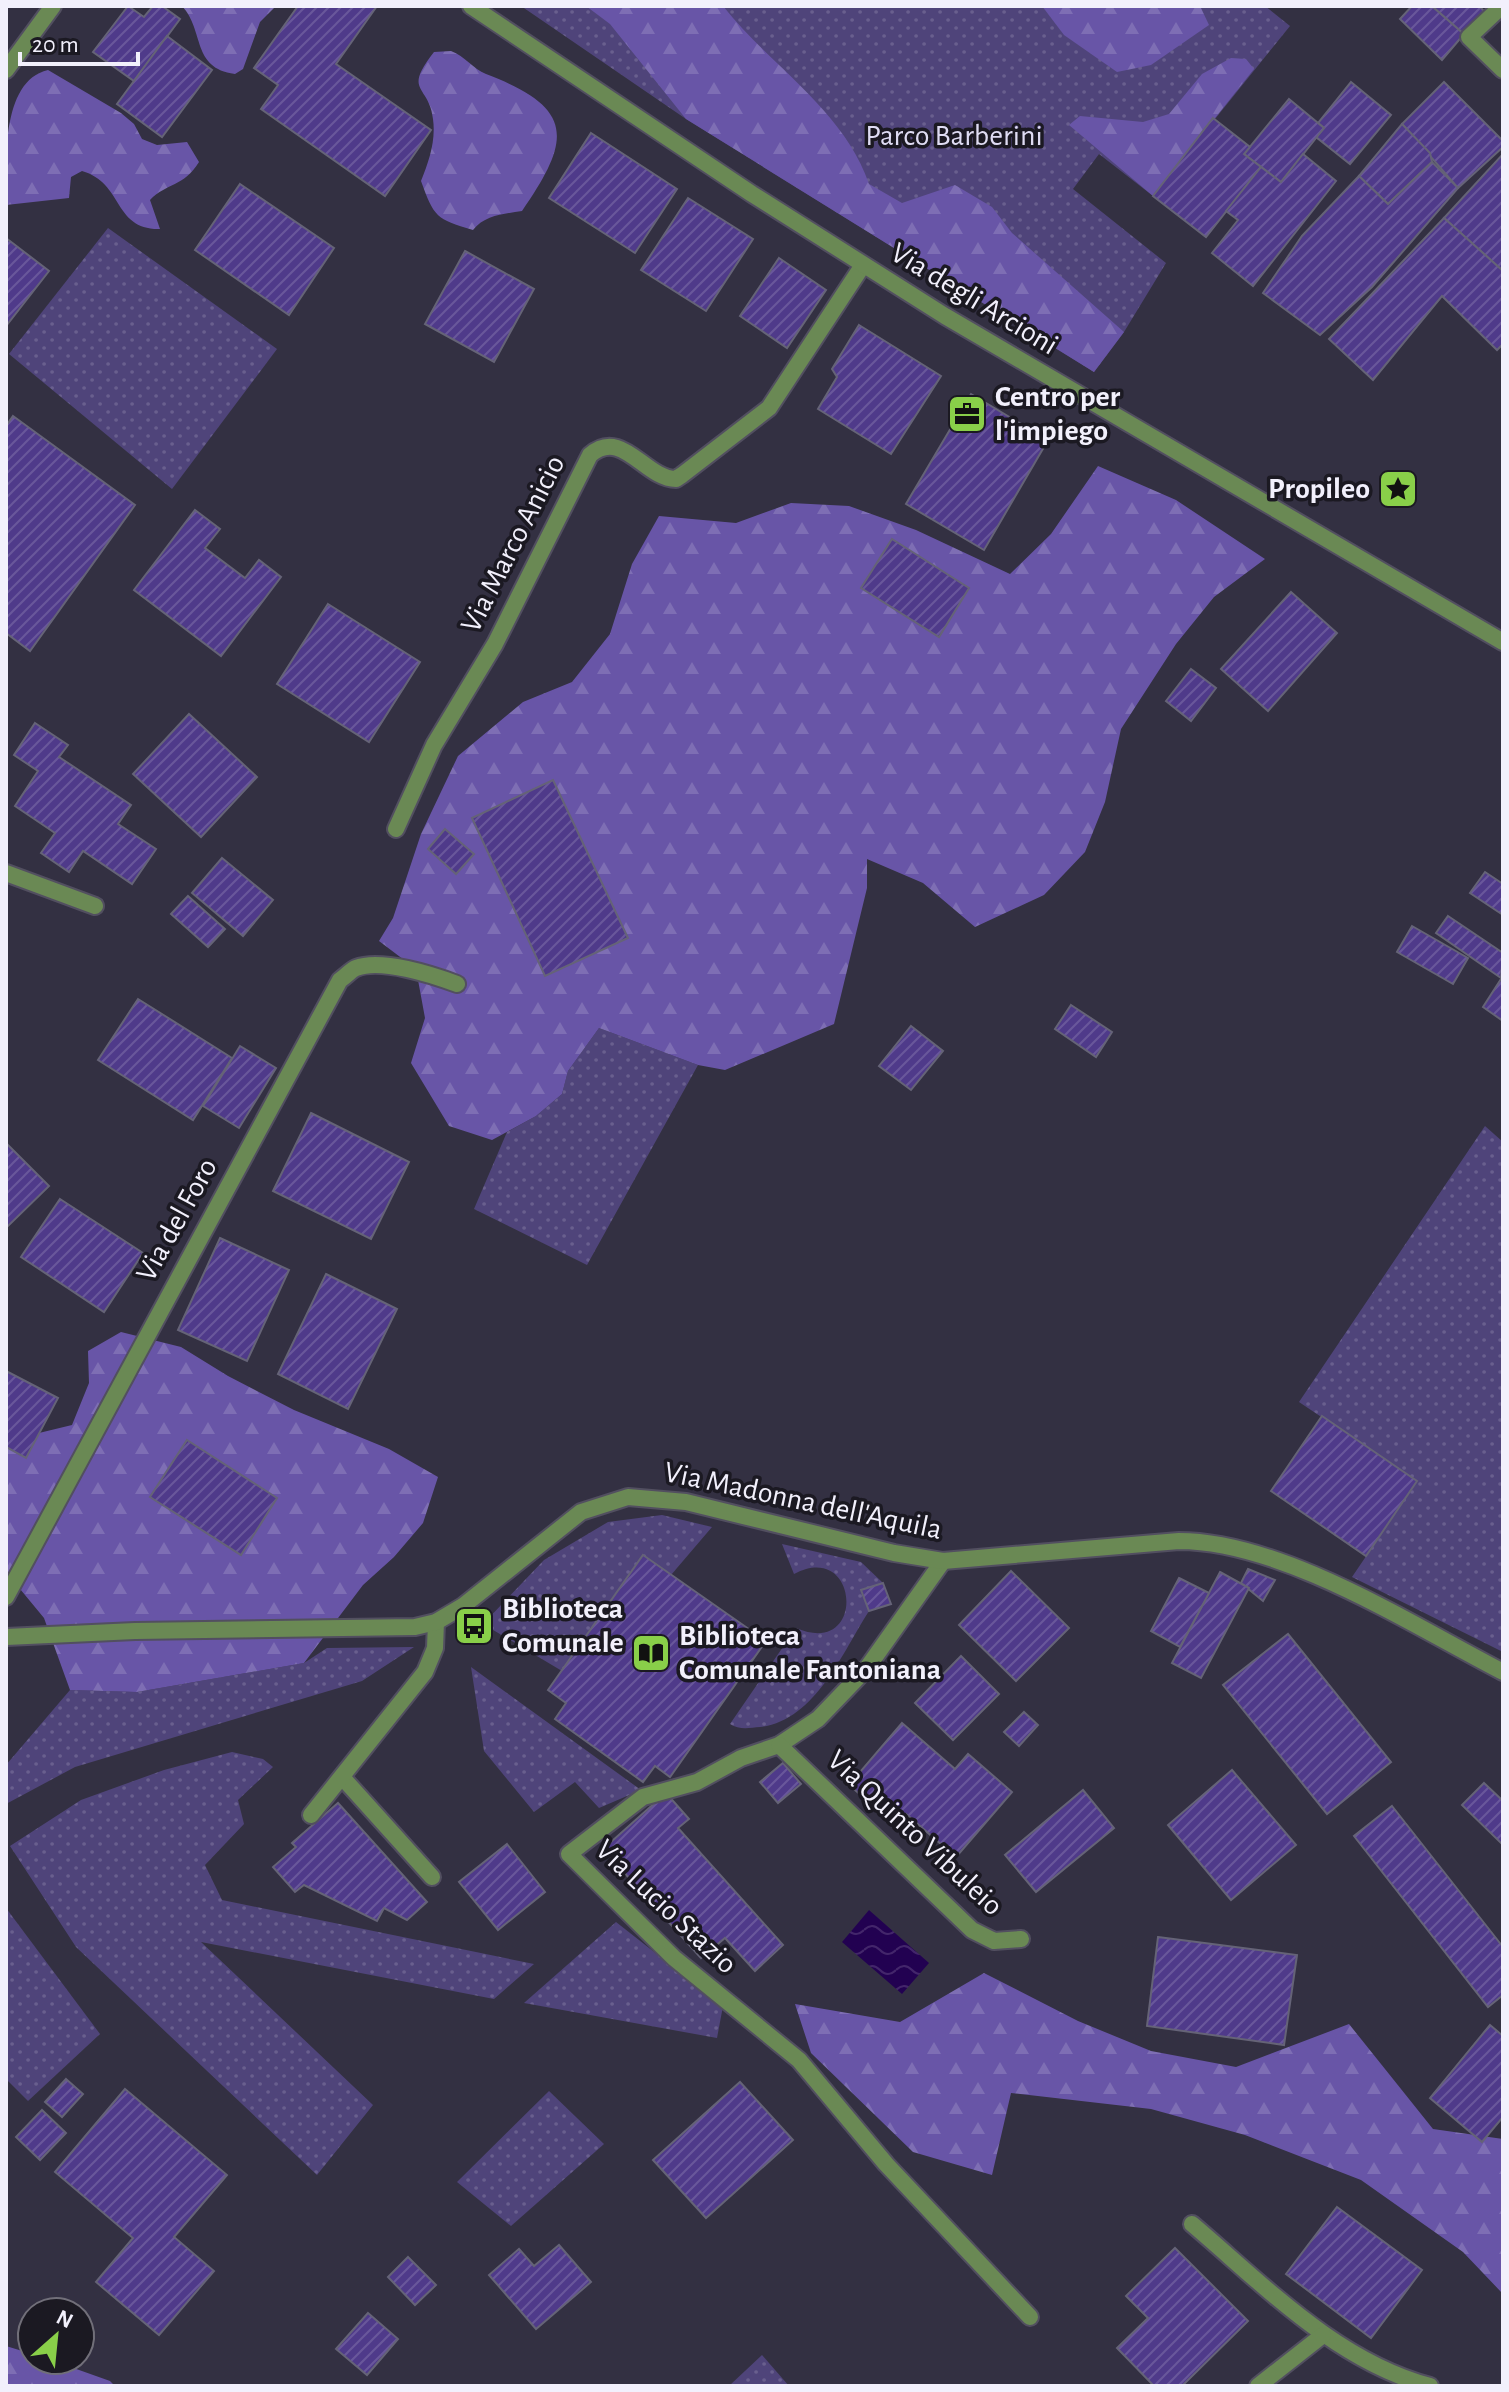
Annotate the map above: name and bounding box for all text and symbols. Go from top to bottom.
scale bar [20,16,138,66]
text: 20 m [32,33,79,57]
park label: Parco Barberini [865,121,1043,151]
street label: Via degli Arcioni [885,237,1063,361]
place label: Centro per l'impiego [995,382,1121,446]
office icon: Centro per l'impiego [946,393,988,435]
street label: Via Marco Anicio [456,451,570,637]
place icon: Propileo [1377,468,1419,510]
place label: Propileo [1268,474,1370,504]
street label: Via del Foro [131,1153,223,1287]
street label: Via Madonna dell'Aquila [662,1457,944,1545]
place label: Biblioteca Comunale [502,1594,624,1658]
bus stop icon: Biblioteca Comunale [453,1605,495,1647]
place label: Biblioteca Comunale Fantoniana [679,1621,941,1685]
library icon: Biblioteca Comunale Fantoniana [630,1632,672,1674]
street label: Via Quinto Vibuleio [822,1745,1008,1921]
street label: Via Lucio Stazio [590,1834,742,1980]
north arrow [16,2296,96,2376]
text: N [53,2306,76,2332]

